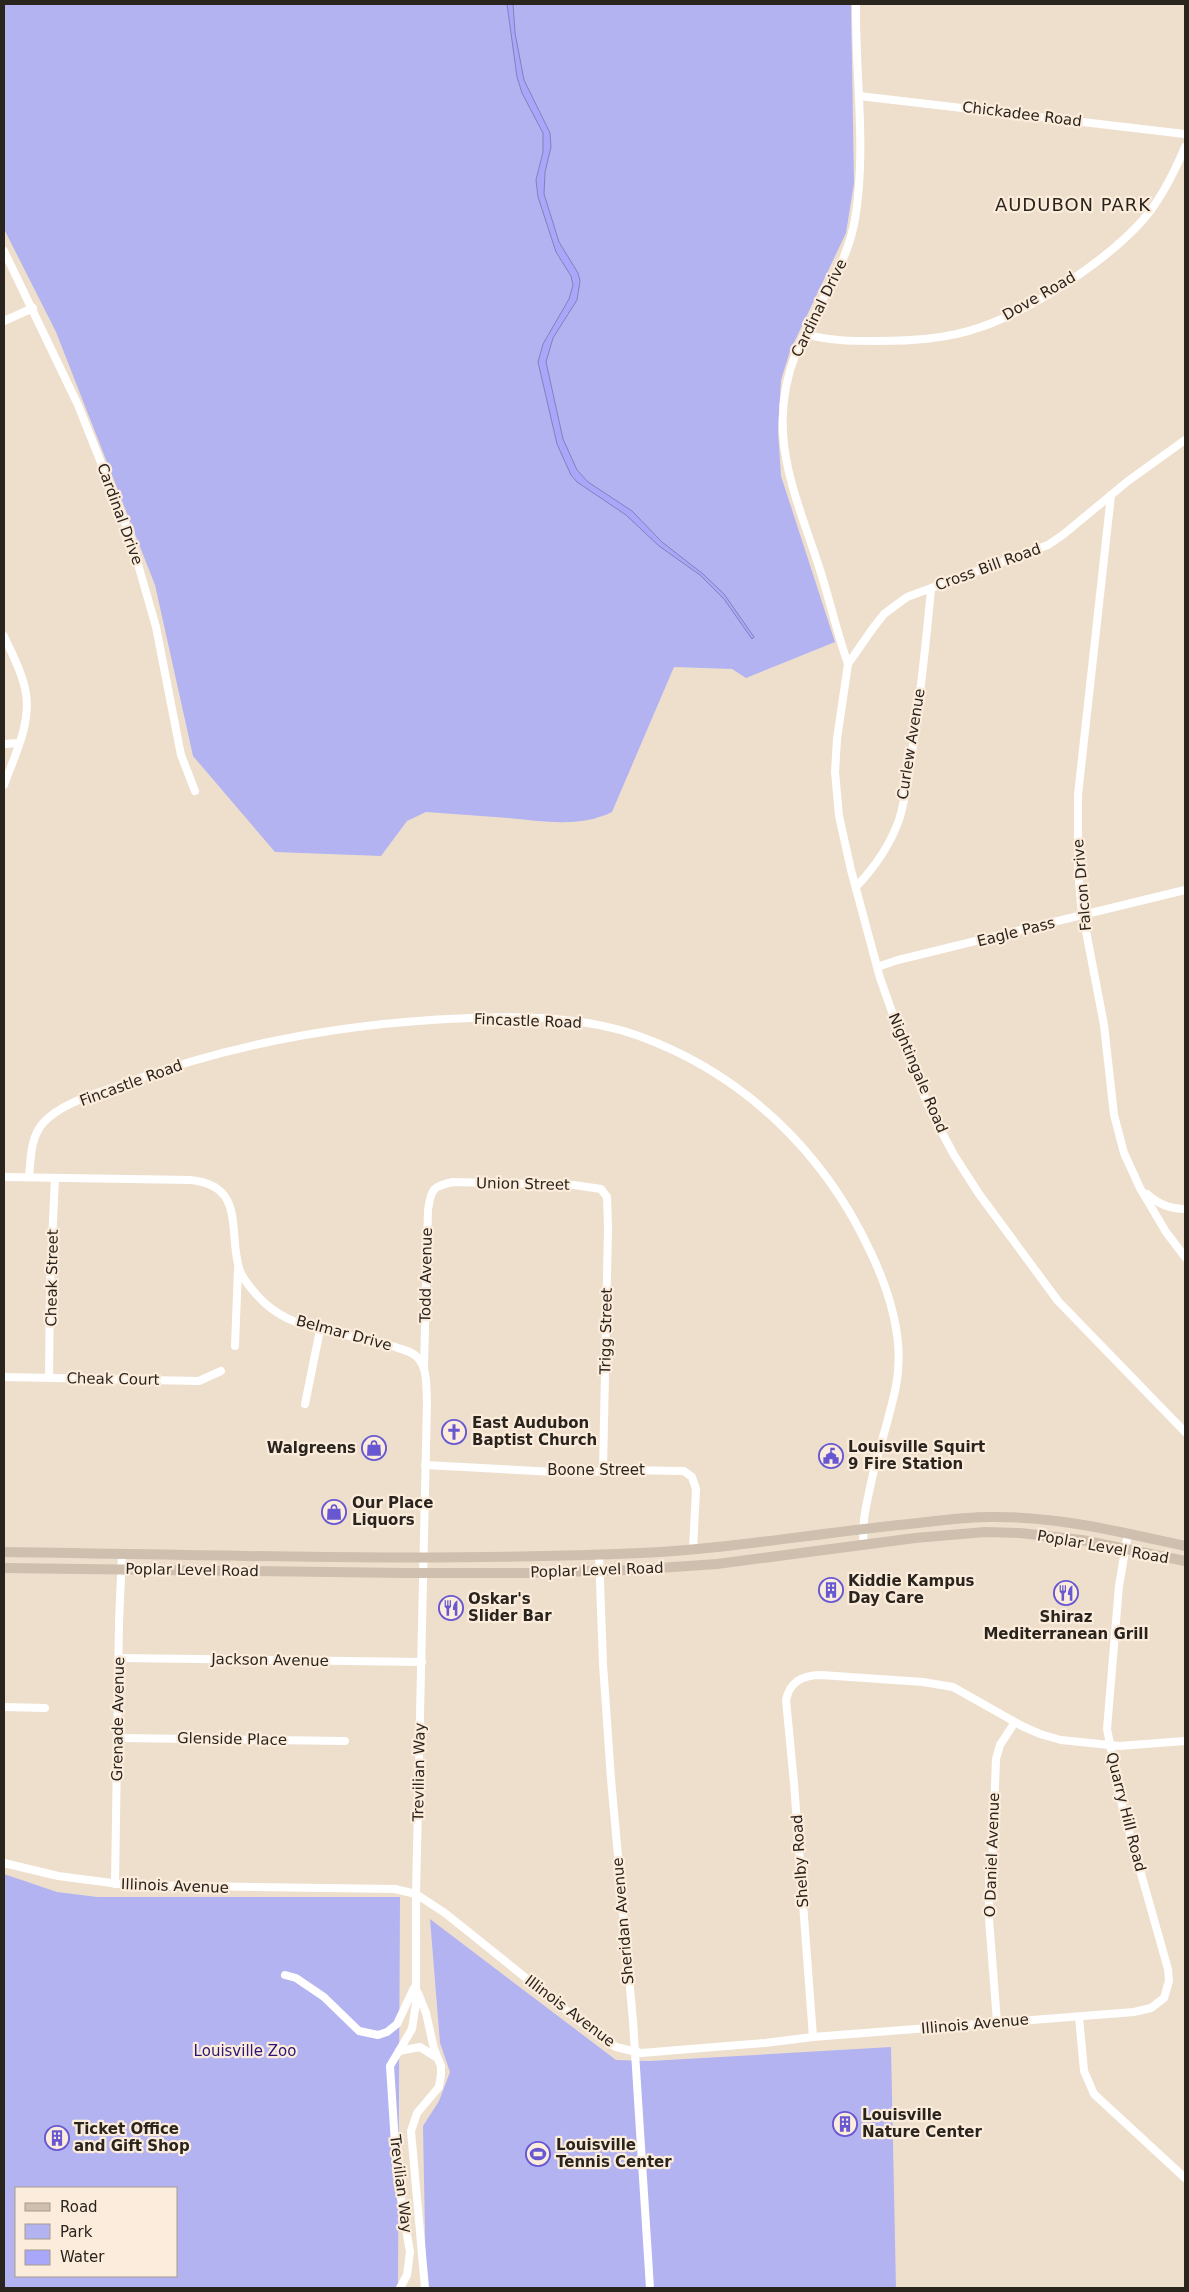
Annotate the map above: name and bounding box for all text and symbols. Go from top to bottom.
street label: Chickadee Road [961,98,1083,130]
district label: AUDUBON PARK [995,194,1151,215]
street label: Cardinal Drive [787,256,851,360]
street label: Dove Road [999,268,1079,324]
street label: Cardinal Drive [93,461,147,567]
street label: Cross Bill Road [933,540,1043,594]
street label: Curlew Avenue [893,687,929,801]
street label: Falcon Drive [1069,838,1095,932]
street label: Eagle Pass [975,914,1057,950]
street label: Fincastle Road [474,1010,582,1032]
street label: Nightingale Road [885,1010,951,1136]
street label: Fincastle Road [77,1056,185,1110]
street label: Union Street [476,1174,570,1194]
street label: Todd Avenue [416,1227,436,1324]
street label: Cheak Street [42,1229,62,1327]
street label: Trigg Street [596,1287,616,1375]
street label: Belmar Drive [294,1312,394,1354]
street label: Cheak Court [66,1369,160,1389]
place label: East Audubon Baptist Church [472,1414,597,1449]
church icon: East Audubon Baptist Church [441,1419,467,1445]
shop icon: Walgreens [361,1435,387,1461]
place label: Louisville Squirt 9 Fire Station [848,1438,985,1473]
place label: Walgreens [267,1439,356,1457]
public building icon: Louisville Squirt 9 Fire Station [818,1443,844,1469]
street label: Boone Street [547,1461,645,1479]
place label: Our Place Liquors [352,1494,433,1529]
shop icon: Our Place Liquors [321,1499,347,1525]
street label: Poplar Level Road [1036,1527,1170,1567]
street label: Poplar Level Road [530,1559,664,1581]
street label: Poplar Level Road [125,1560,259,1580]
place label: Kiddie Kampus Day Care [848,1572,975,1607]
building icon: Kiddie Kampus Day Care [818,1577,844,1603]
restaurant icon: Shiraz Mediterranean Grill [1053,1580,1079,1606]
place label: Oskar's Slider Bar [468,1590,552,1625]
restaurant icon: Oskar's Slider Bar [438,1595,464,1621]
place label: Shiraz Mediterranean Grill [983,1608,1149,1643]
street label: Jackson Avenue [210,1650,329,1670]
street label: Grenade Avenue [108,1657,128,1781]
street label: Trevilian Way [409,1722,429,1823]
street label: Glenside Place [177,1729,287,1749]
street label: Quarry Hill Road [1102,1750,1150,1874]
street label: O Daniel Avenue [981,1792,1003,1918]
street label: Shelby Road [788,1814,812,1908]
street label: Sheridan Avenue [608,1857,638,1985]
street label: Illinois Avenue [121,1875,229,1897]
street label: Illinois Avenue [521,1971,619,2051]
street label: Illinois Avenue [920,2010,1030,2038]
park label: Louisville Zoo [194,2042,296,2060]
place label: Louisville Nature Center [862,2106,983,2141]
building icon: Louisville Nature Center [832,2111,858,2137]
place label: Ticket Office and Gift Shop [74,2120,190,2155]
building icon: Ticket Office and Gift Shop [44,2125,70,2151]
street label: Trevilian Way [386,2133,416,2234]
place label: Louisville Tennis Center [556,2136,672,2171]
sports icon: Louisville Tennis Center [525,2141,551,2167]
legend [15,2187,178,2277]
text: Road [60,2198,98,2216]
text: Park [60,2223,93,2241]
text: Water [60,2248,105,2266]

